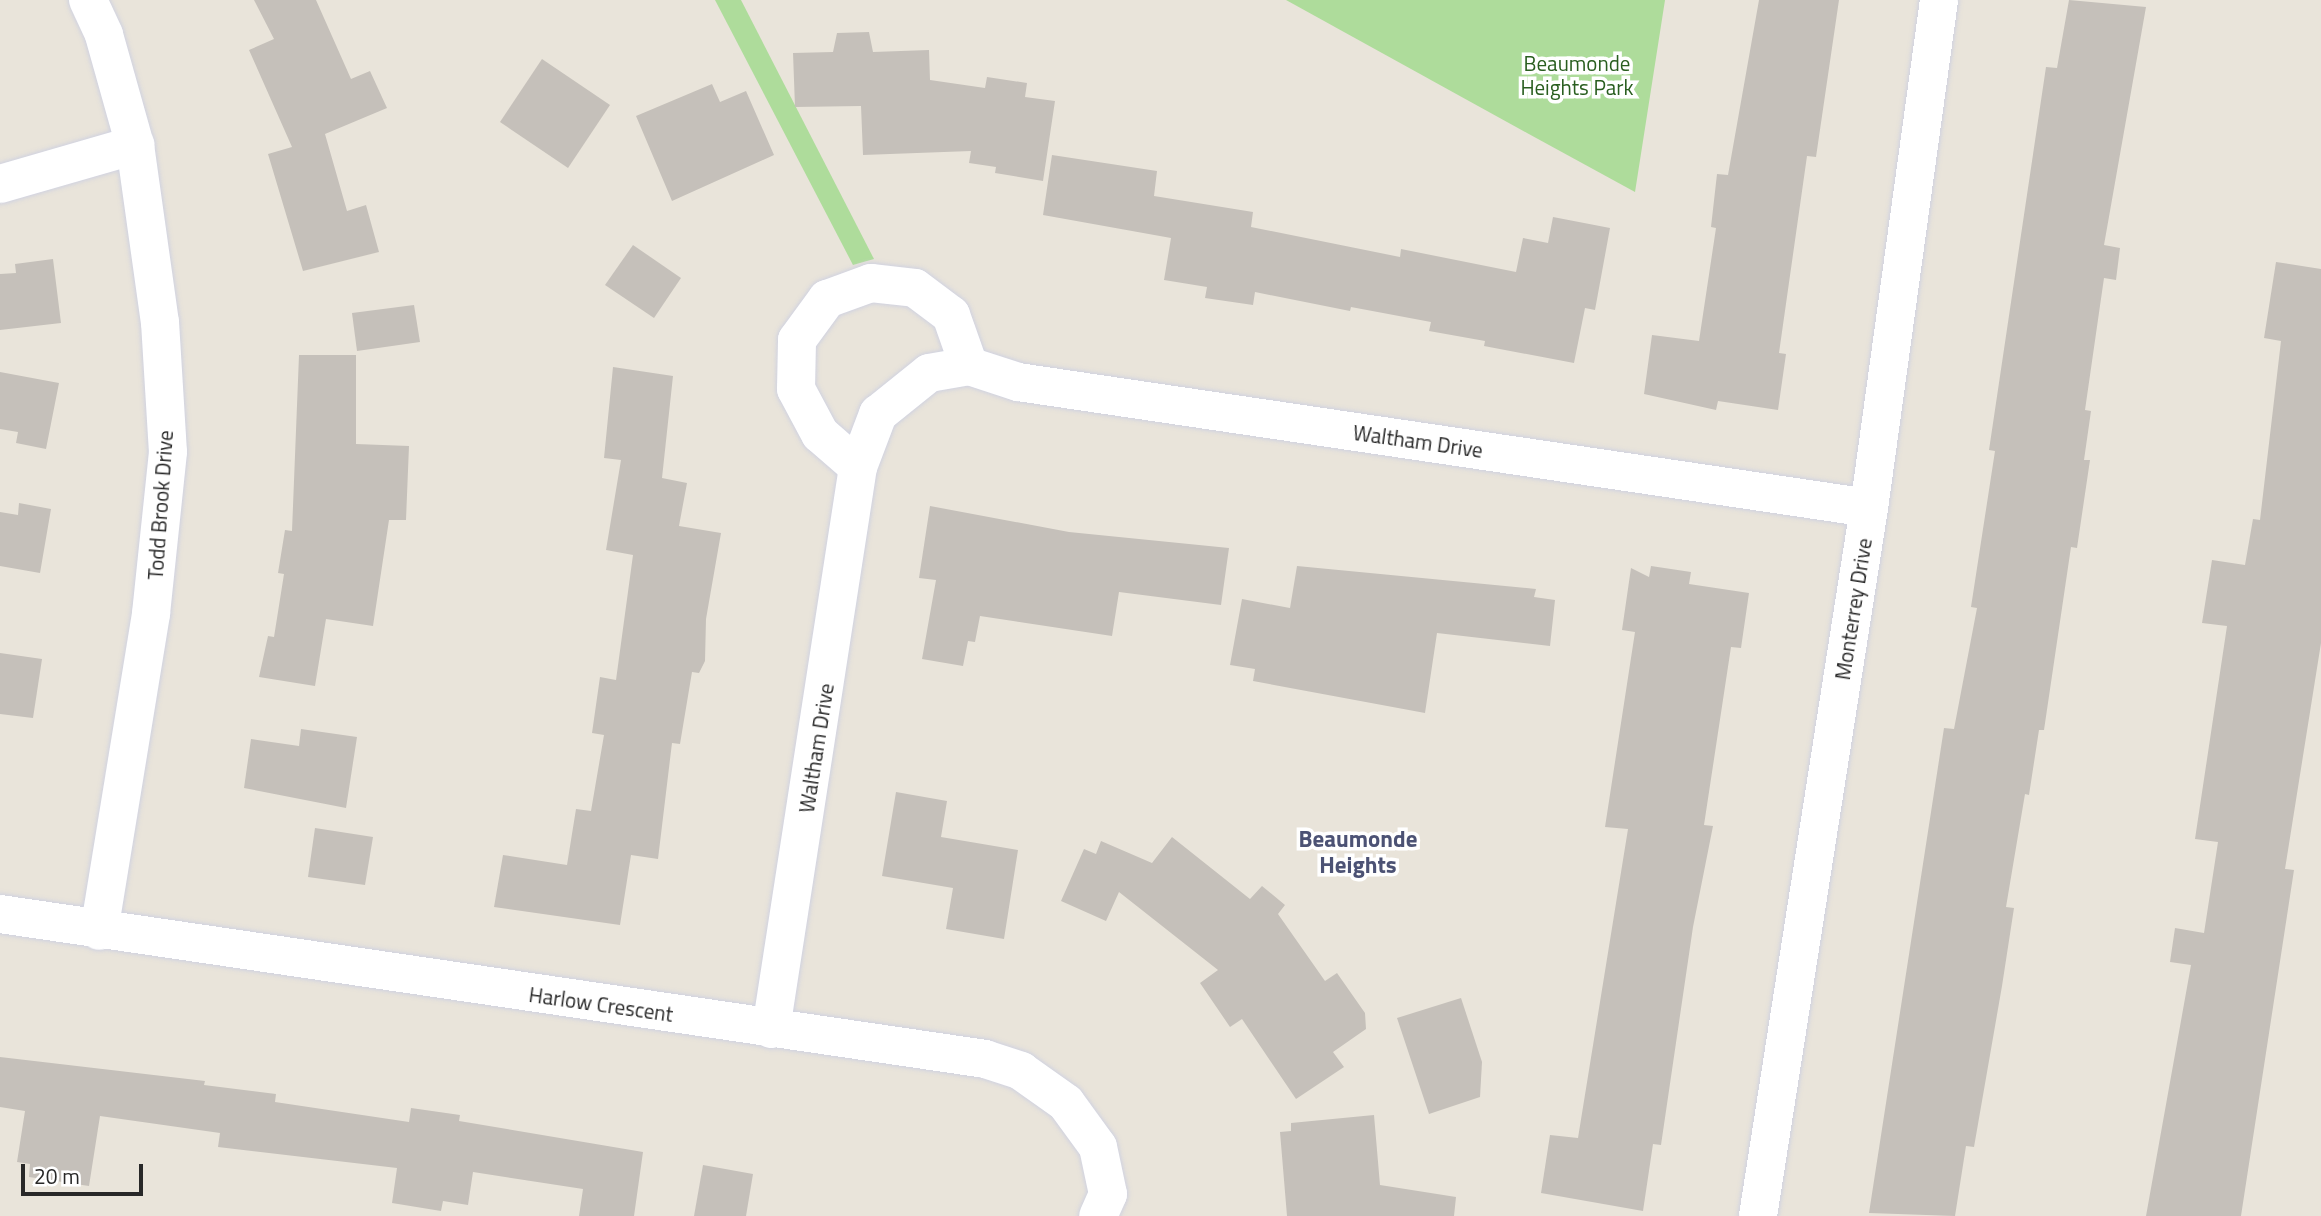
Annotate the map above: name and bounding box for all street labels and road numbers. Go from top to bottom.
street label: Waltham Drive [1351,419,1485,463]
street label: Todd Brook Drive [142,429,178,581]
street label: Monterrey Drive [1829,536,1877,682]
street label: Waltham Drive [793,681,839,815]
street label: Harlow Crescent [527,981,675,1027]

